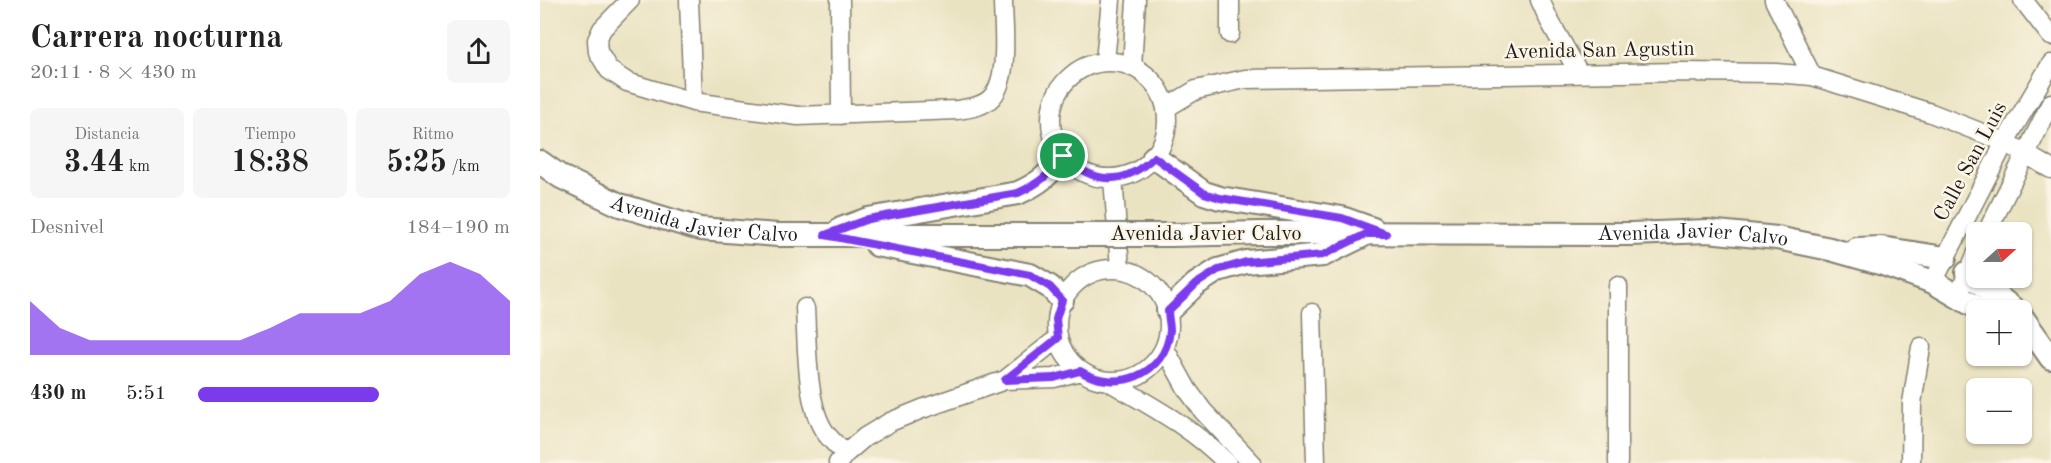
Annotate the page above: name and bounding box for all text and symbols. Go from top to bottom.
button: share [447,20,510,83]
text: Carrera nocturna [30,22,283,55]
street label: Avenida San Agustin [1503,39,1695,63]
text: 20:11 · 8 × 430 m [30,63,197,83]
street label: Calle San Luis [1931,99,2011,225]
text: Distancia [74,127,140,143]
text: Tiempo [244,127,296,143]
text: Ritmo [412,127,454,143]
pin [1037,130,1088,181]
icon: arrive [1046,139,1079,172]
text: 3.44 [64,148,125,178]
text: 18:38 [231,148,309,178]
text: 5:25 [386,148,447,178]
text: km [125,159,150,175]
text: /km [447,159,480,175]
street label: Avenida Javier Calvo [607,191,798,246]
text: Desnivel [30,218,104,238]
text: 184–190 m [407,218,510,238]
street label: Avenida Javier Calvo [1597,220,1790,251]
north arrow [1966,222,2032,288]
map controls [1966,222,2032,444]
street label: Avenida Javier Calvo [1110,224,1302,245]
button: + [1966,300,2032,366]
button: − [1966,378,2032,444]
text: 430 m [30,384,86,404]
text: 5:51 [126,384,166,404]

